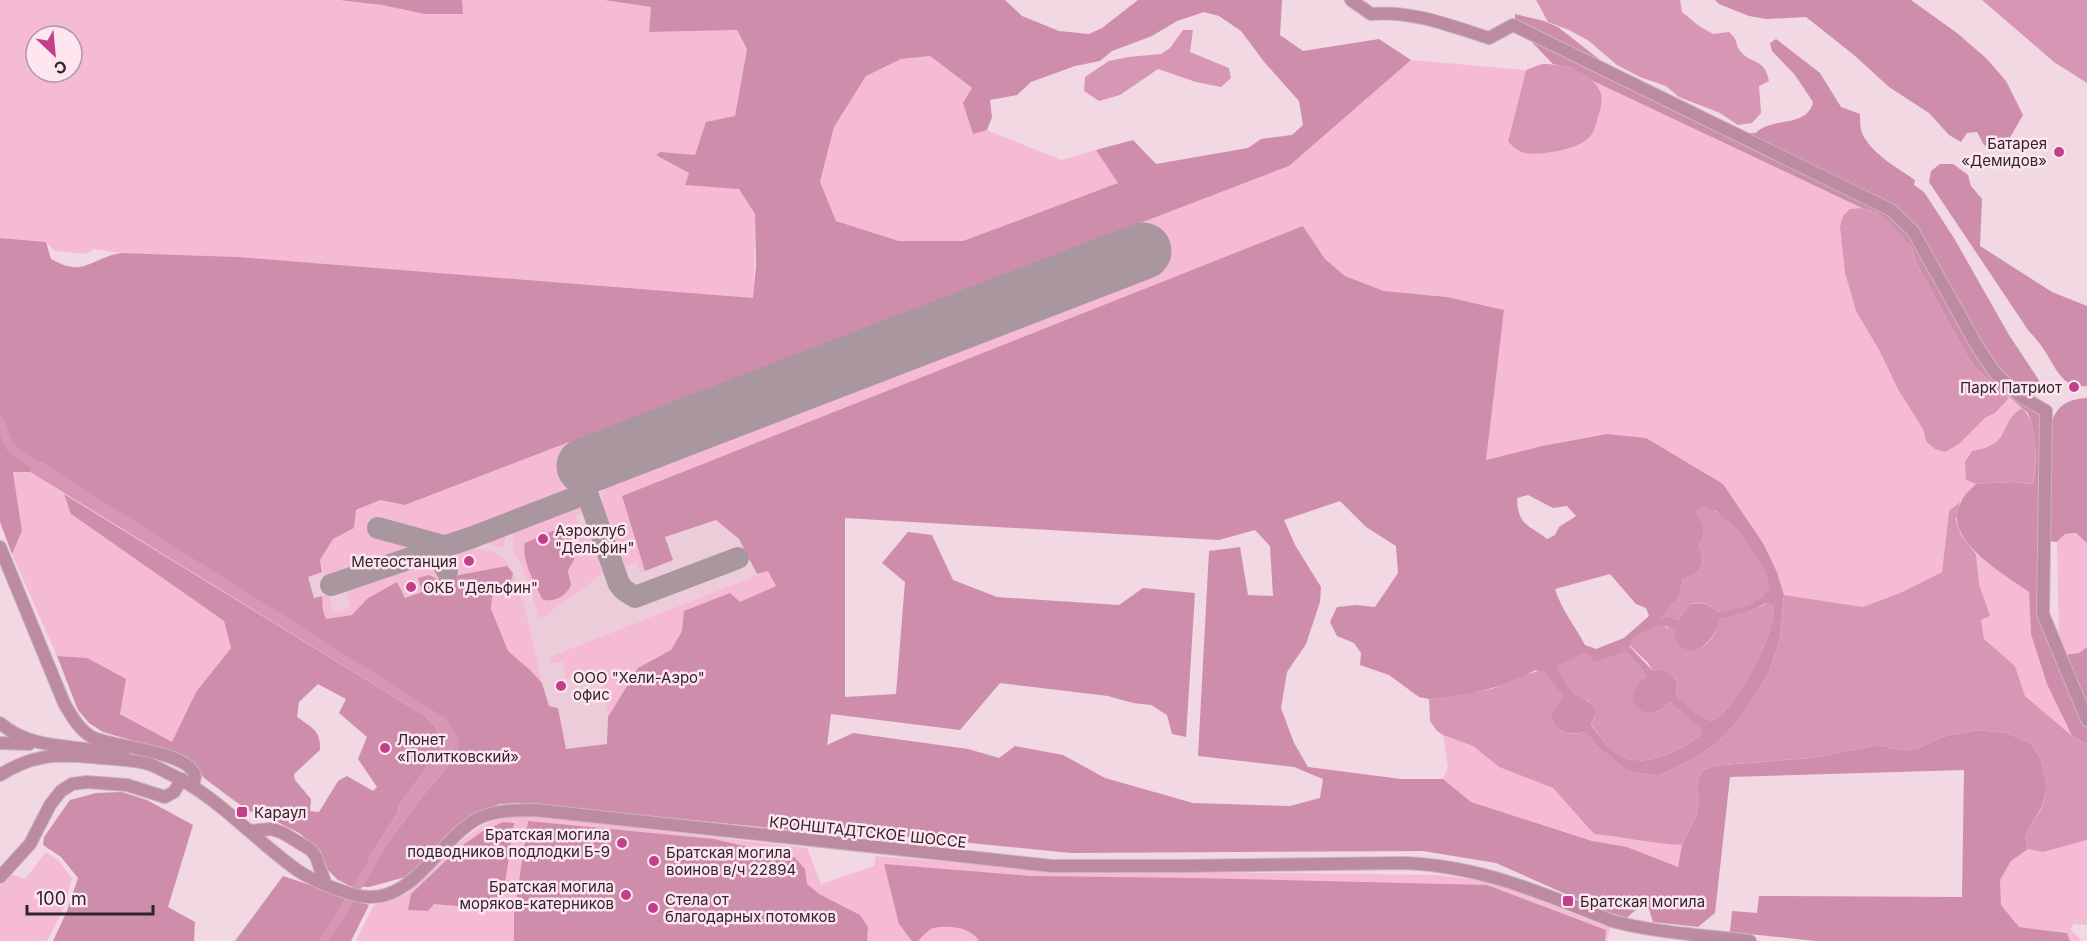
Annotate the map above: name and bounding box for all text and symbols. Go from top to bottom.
north arrow [24,24,84,84]
text: С [51,56,70,79]
place label: Батарея «Демидов» [1961,134,2047,170]
marker: Батарея «Демидов» [2052,145,2066,159]
place label: Парк Патриот [1960,378,2062,397]
marker: Парк Патриот [2067,380,2081,394]
place label: Аэроклуб "Дельфин" [555,521,634,557]
marker: Аэроклуб "Дельфин" [536,532,550,546]
place label: Метеостанция [351,552,457,571]
marker: Метеостанция [462,554,476,568]
place label: ОКБ "Дельфин" [423,578,538,597]
marker: ОКБ "Дельфин" [404,580,418,594]
place label: ООО "Хели-Аэро" офис [573,668,705,704]
marker: ООО "Хели-Аэро" офис [554,679,568,693]
place label: Люнет «Политковский» [397,730,519,766]
marker: Люнет «Политковский» [378,741,392,755]
place label: Караул [254,803,306,822]
marker: Караул [235,805,249,819]
street label: КРОНШТАДТСКОЕ ШОССЕ [768,812,968,852]
place label: Братская могила подводников подлодки Б-9 [407,825,610,861]
marker: Братская могила подводников подлодки Б-9 [615,836,629,850]
place label: Братская могила воинов в/ч 22894 [666,843,796,879]
marker: Братская могила воинов в/ч 22894 [647,854,661,868]
place label: Братская могила моряков-катерников [460,877,614,913]
scale bar [27,878,153,916]
text: 100 m [36,888,87,909]
marker: Братская могила моряков-катерников [619,888,633,902]
place label: Стела от благодарных потомков [665,890,836,926]
place label: Братская могила [1580,892,1705,911]
marker: Братская могила [1561,894,1575,908]
marker: Стела от благодарных потомков [646,901,660,915]

